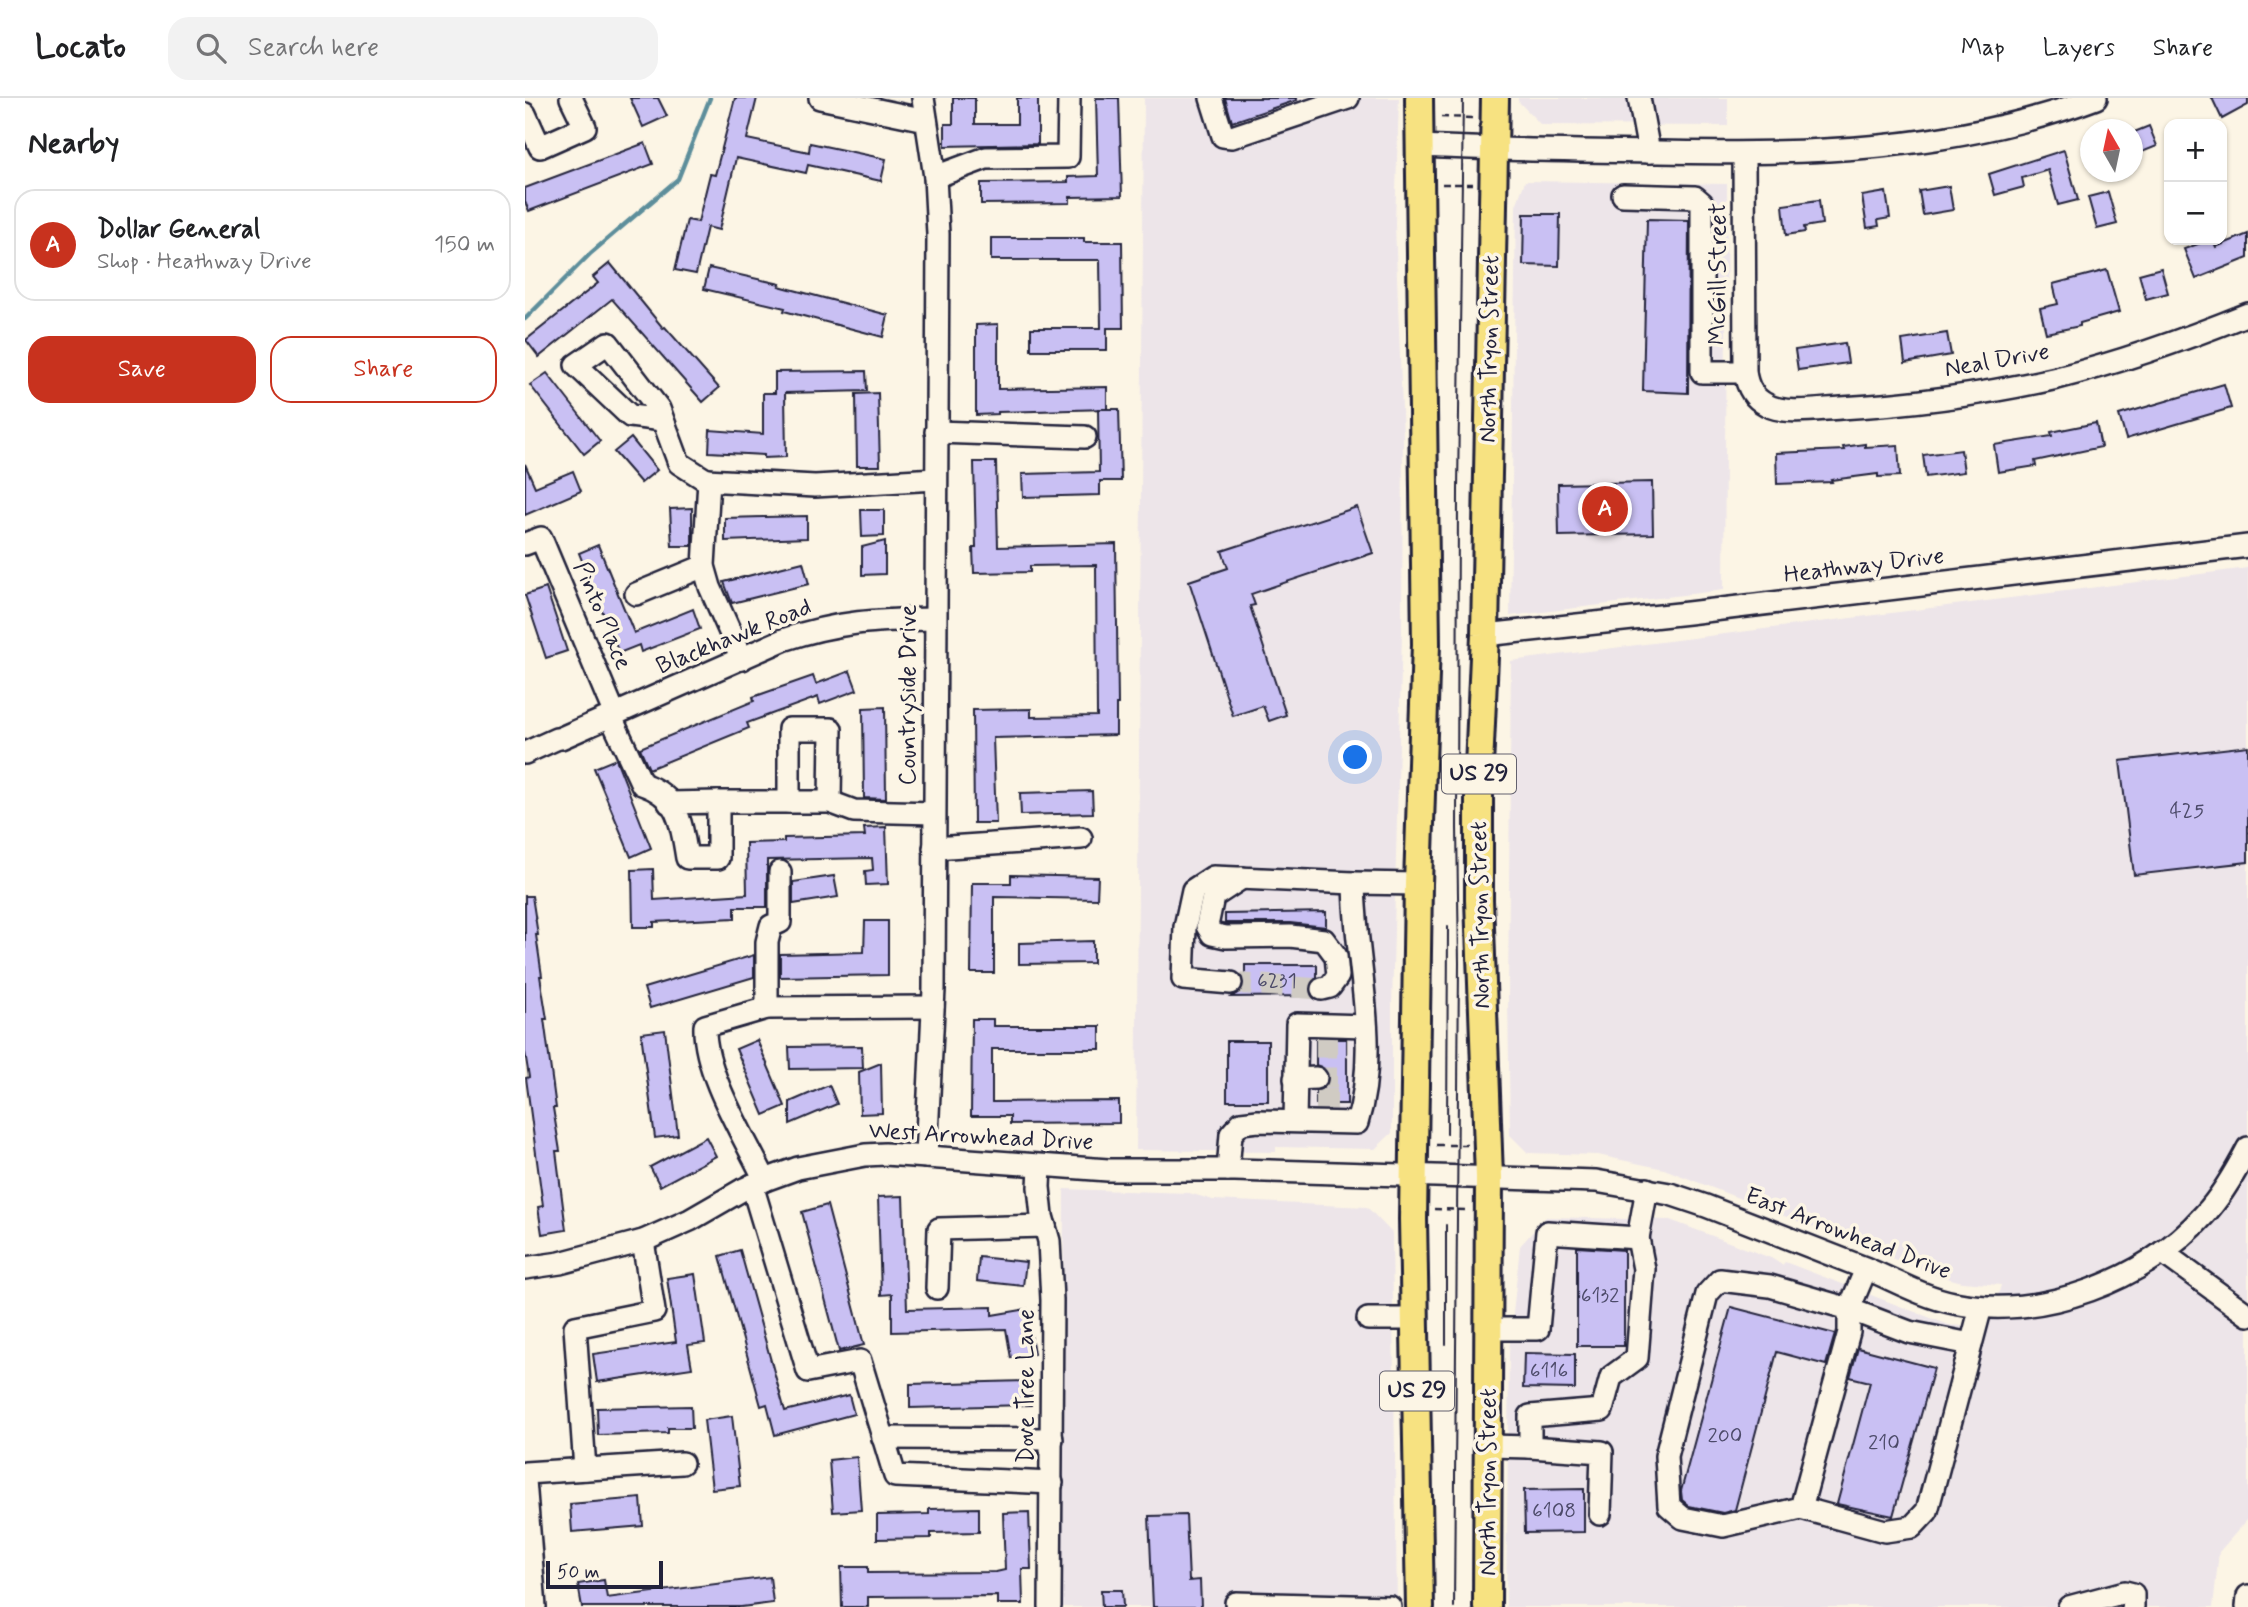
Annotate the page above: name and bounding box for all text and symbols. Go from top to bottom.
search box [168,17,658,80]
text: Locato [35,26,126,70]
icon: search [192,29,230,67]
text: Search here [248,31,379,65]
text: Map [1961,33,2005,64]
text: Layers [2043,33,2115,64]
text: Share [2153,33,2213,64]
north arrow [2080,119,2143,182]
map controls [2164,119,2227,245]
button: + [2164,119,2227,182]
text: Nearby [28,124,119,163]
button: − [2164,182,2227,245]
street label: McGill Street [1703,203,1734,345]
text: Dollar General [97,213,260,247]
text: A [45,230,61,260]
text: 150 m [434,230,495,260]
text: Shop · Heathway Drive [97,247,312,277]
street label: North Tryon Street [1473,255,1507,443]
button: Save [28,336,256,403]
button: Share [270,336,497,403]
street label: Neal Drive [1942,337,2052,385]
pin: A [1582,483,1628,535]
street label: Heathway Drive [1782,541,1946,591]
street label: Pinto Place [565,557,639,675]
street label: Blackhawk Road [652,592,816,682]
street label: Countryside Drive [893,604,924,786]
your location [1338,740,1372,774]
road number: US 29 [1442,754,1516,794]
house number: 425 [2170,797,2205,825]
street label: North Tryon Street [1464,821,1498,1009]
house number: 6231 [1257,967,1297,995]
street label: West Arrowhead Drive [868,1116,1094,1158]
street label: East Arrowhead Drive [1741,1180,1955,1288]
house number: 6132 [1581,1282,1619,1310]
street label: Dove Tree Lane [1011,1309,1042,1463]
house number: 6116 [1530,1357,1568,1385]
road number: US 29 [1380,1372,1454,1410]
street label: North Tryon Street [1473,1388,1504,1576]
house number: 200 [1708,1422,1742,1450]
house number: 210 [1868,1429,1900,1457]
house number: 6108 [1532,1497,1576,1525]
scale bar [546,1558,663,1590]
text: 50 m [557,1560,600,1585]

